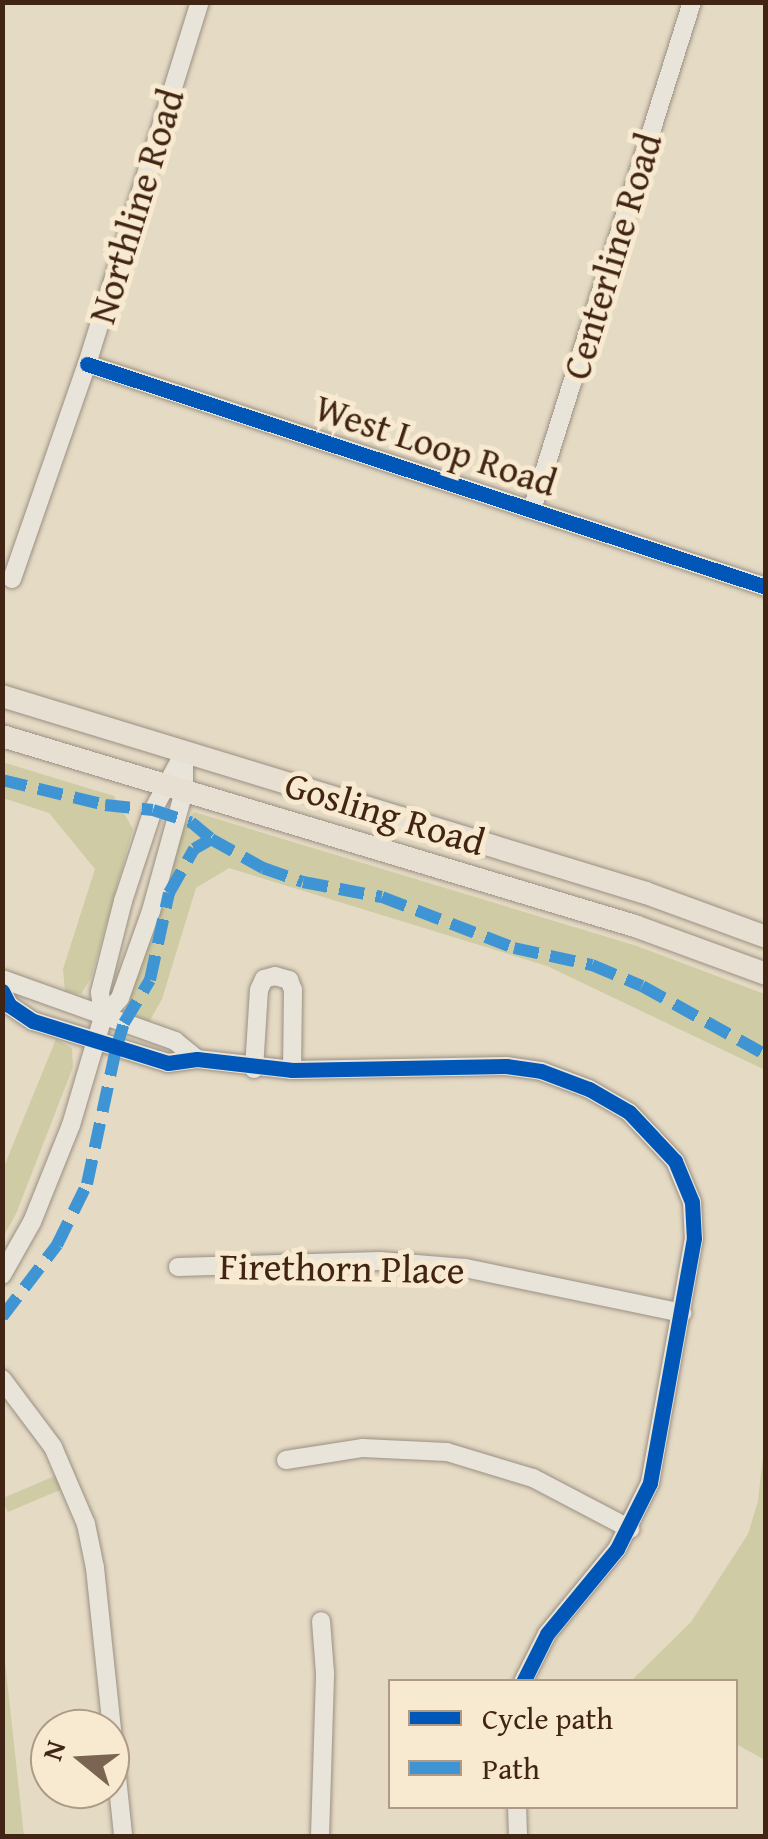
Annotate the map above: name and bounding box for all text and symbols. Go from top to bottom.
street label: Northline Road [79,83,193,329]
street label: Centerline Road [553,127,671,385]
street label: West Loop Road [310,385,562,505]
street label: Gosling Road [280,761,490,865]
street label: Firethorn Place [219,1243,465,1293]
legend [388,1679,738,1809]
text: Cycle path [482,1696,613,1740]
north arrow [30,1709,130,1809]
text: N [31,1735,75,1765]
text: Path [482,1746,540,1790]

